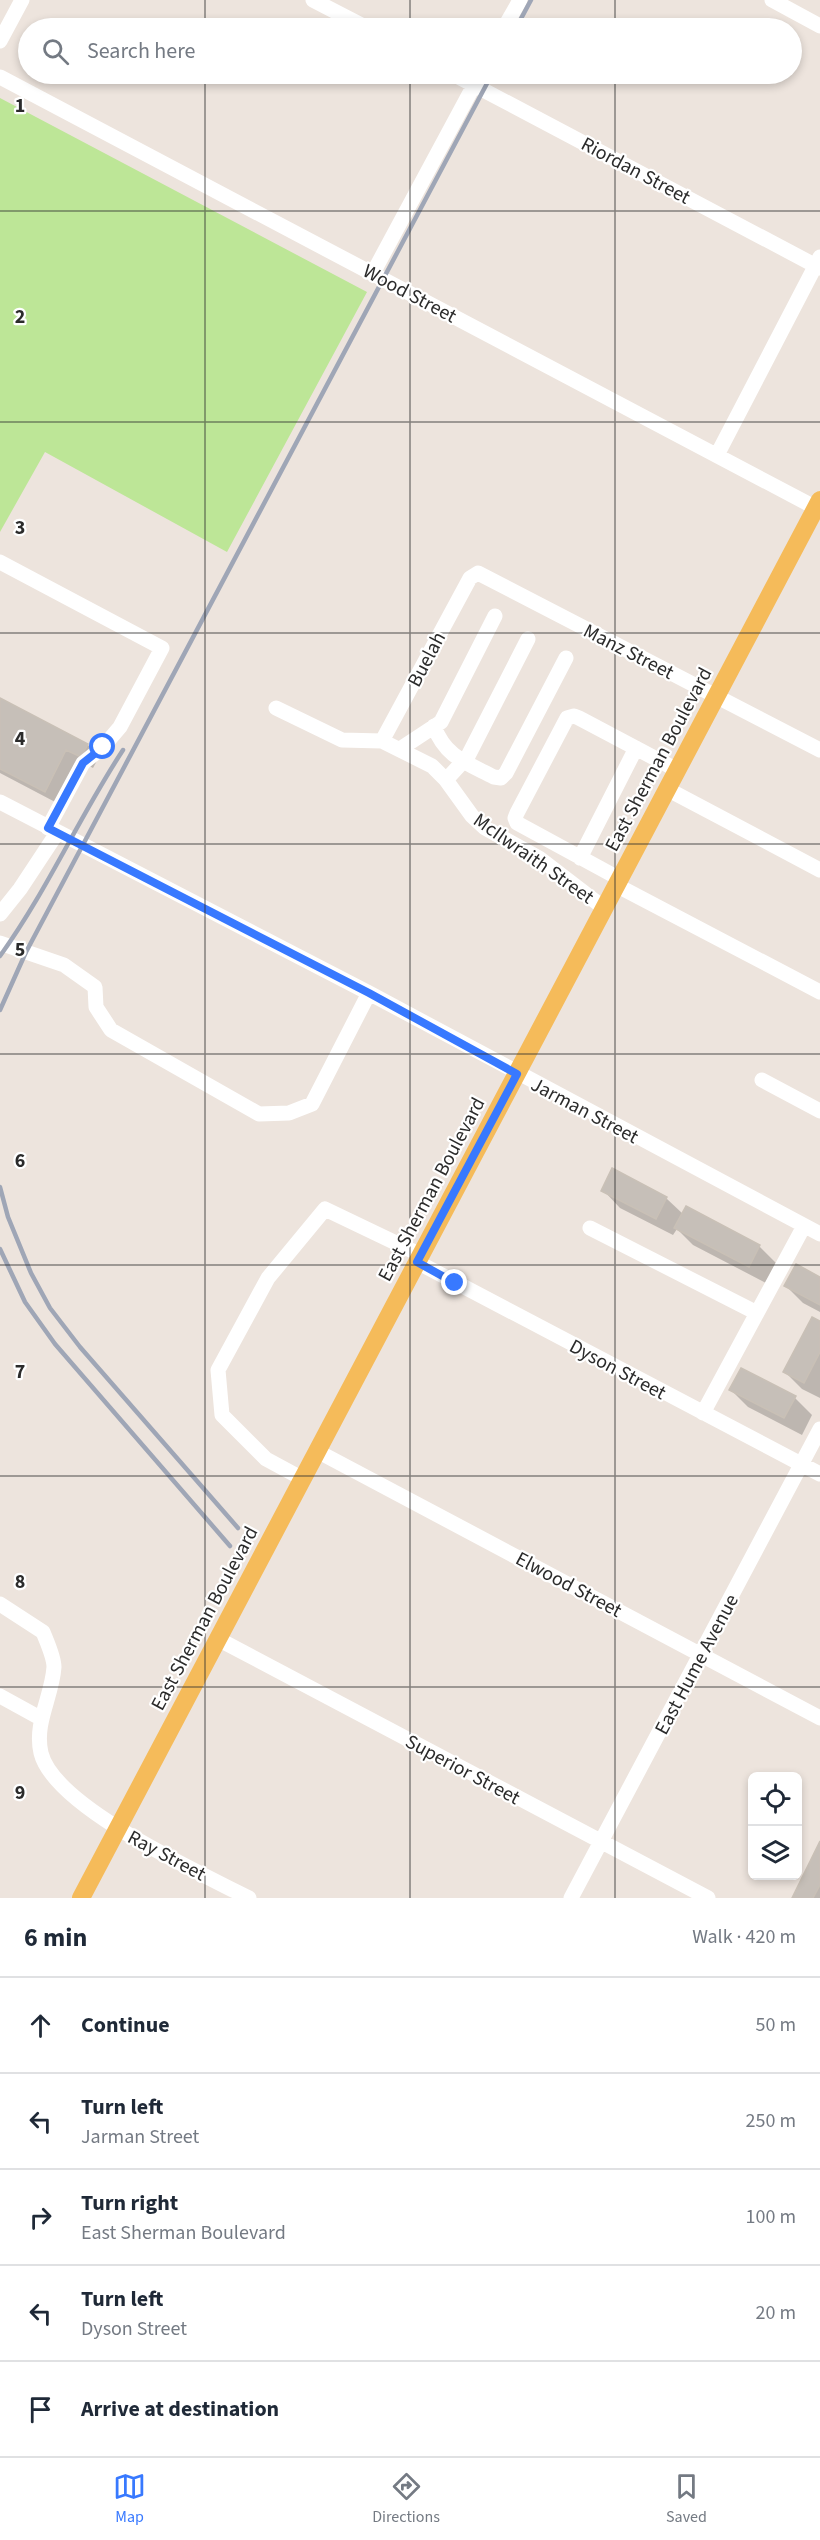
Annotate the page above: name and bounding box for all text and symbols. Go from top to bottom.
search box [18,18,802,84]
icon: search [39,35,72,68]
text: Search here [87,35,195,67]
text: 1 [15,92,25,120]
street label: Riordan Street [576,130,695,212]
street label: Wood Street [358,257,462,330]
text: 2 [15,303,25,331]
text: 3 [15,514,25,542]
street label: Manz Street [578,617,679,687]
street label: Buelah [401,627,453,692]
street label: East Sherman Boulevard [598,662,719,856]
text: 4 [15,725,26,753]
route start [89,733,115,759]
street label: McIlwraith Street [467,807,600,911]
text: 5 [15,936,25,964]
street label: Jarman Street [526,1071,644,1151]
street label: East Sherman Boulevard [371,1092,492,1286]
text: 6 [15,1147,25,1175]
route end [441,1269,467,1295]
street label: Dyson Street [564,1333,671,1407]
text: 7 [15,1358,25,1386]
street label: East Sherman Boulevard [144,1521,265,1715]
street label: Elwood Street [510,1545,627,1625]
text: 8 [15,1568,25,1596]
street label: East Hume Avenue [648,1589,746,1740]
street label: Superior Street [400,1728,525,1812]
map controls [748,1772,802,1880]
button: locate [748,1772,802,1826]
text: 9 [15,1779,25,1807]
street label: Ray Street [123,1824,211,1888]
button: layers [748,1826,802,1880]
text: 6 min [24,1919,87,1956]
text: Walk · 420 m [692,1923,796,1951]
icon: ahead [24,2009,57,2042]
text: Continue [81,2009,170,2041]
text: 50 m [756,2011,796,2039]
text: Turn left [81,2091,163,2123]
icon: left [24,2105,57,2138]
text: 250 m [746,2107,796,2135]
text: Jarman Street [81,2123,199,2151]
text: Turn right [81,2187,178,2219]
icon: right [24,2201,57,2234]
text: 100 m [746,2203,796,2231]
text: East Sherman Boulevard [81,2219,286,2247]
text: Turn left [81,2283,163,2315]
icon: left [24,2297,57,2330]
text: 20 m [756,2299,796,2327]
text: Dyson Street [81,2315,187,2343]
icon: arrive [24,2393,57,2426]
text: Arrive at destination [81,2393,279,2425]
tab: Map [113,2470,146,2528]
tab: Directions [372,2470,440,2528]
tab: Saved [666,2470,707,2528]

